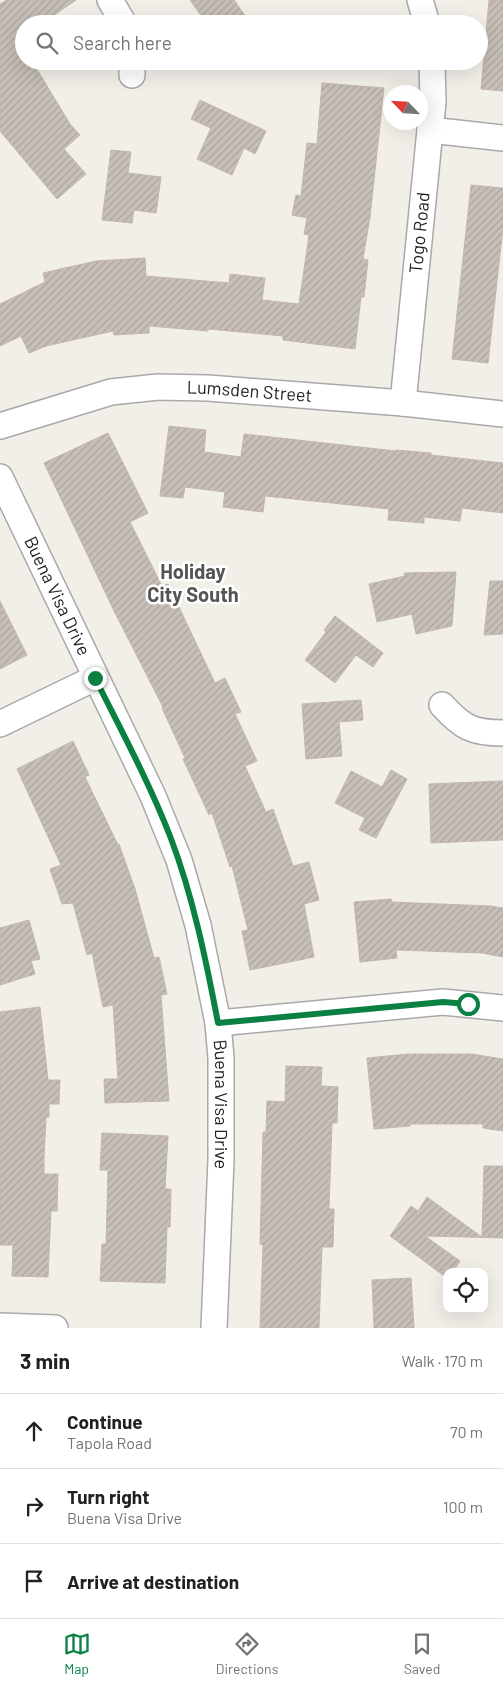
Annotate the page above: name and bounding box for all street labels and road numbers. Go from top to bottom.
street label: Togo Road [404,191,434,274]
street label: Lumsden Street [187,376,313,406]
street label: Buena Visa Drive [20,532,96,659]
street label: Buena Visa Drive [209,1038,233,1170]

